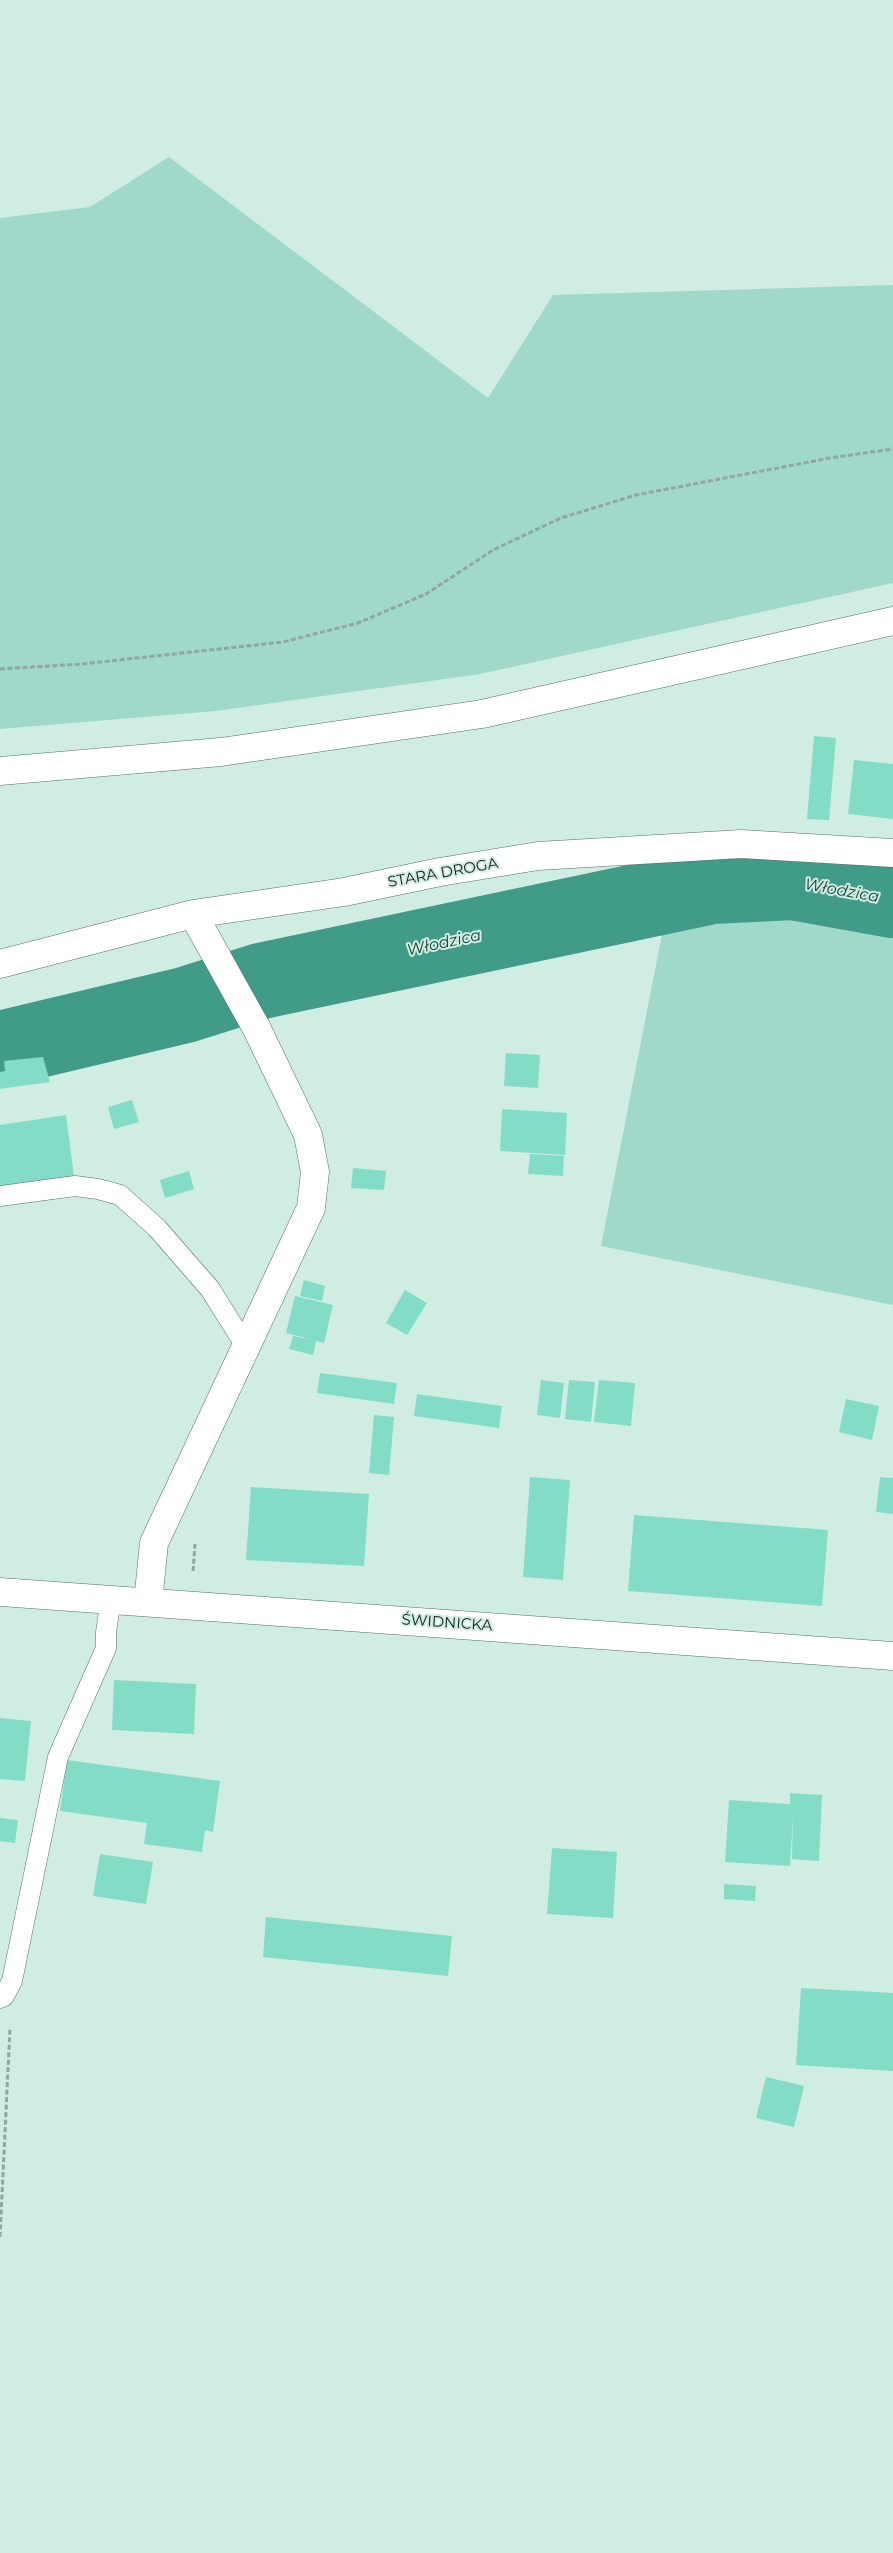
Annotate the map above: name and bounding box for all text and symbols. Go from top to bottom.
street label: STARA DROGA [386,854,500,892]
water label: Włodzica [803,875,881,907]
water label: Włodzica [405,926,483,960]
street label: ŚWIDNICKA [401,1611,493,1635]

